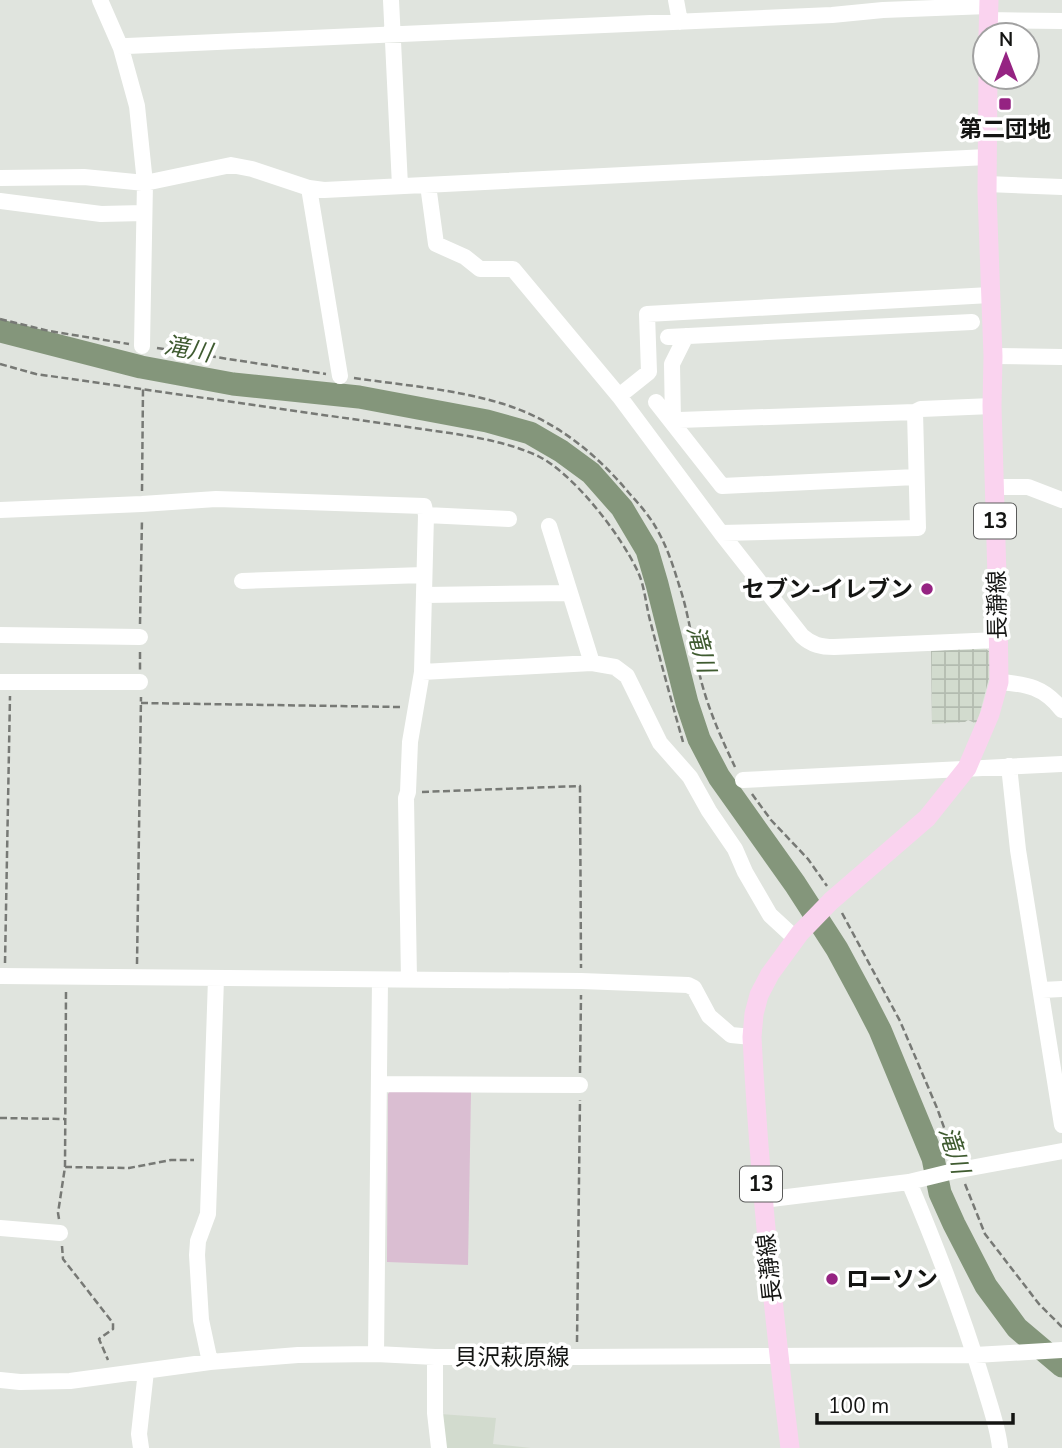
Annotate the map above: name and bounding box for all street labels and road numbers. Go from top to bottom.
road number: 13 [974,504,1016,538]
street label: 長瀞線 [981,570,1014,640]
road number: 13 [740,1166,782,1202]
street label: 長瀞線 [750,1232,789,1304]
street label: 貝沢萩原線 [455,1342,570,1373]

